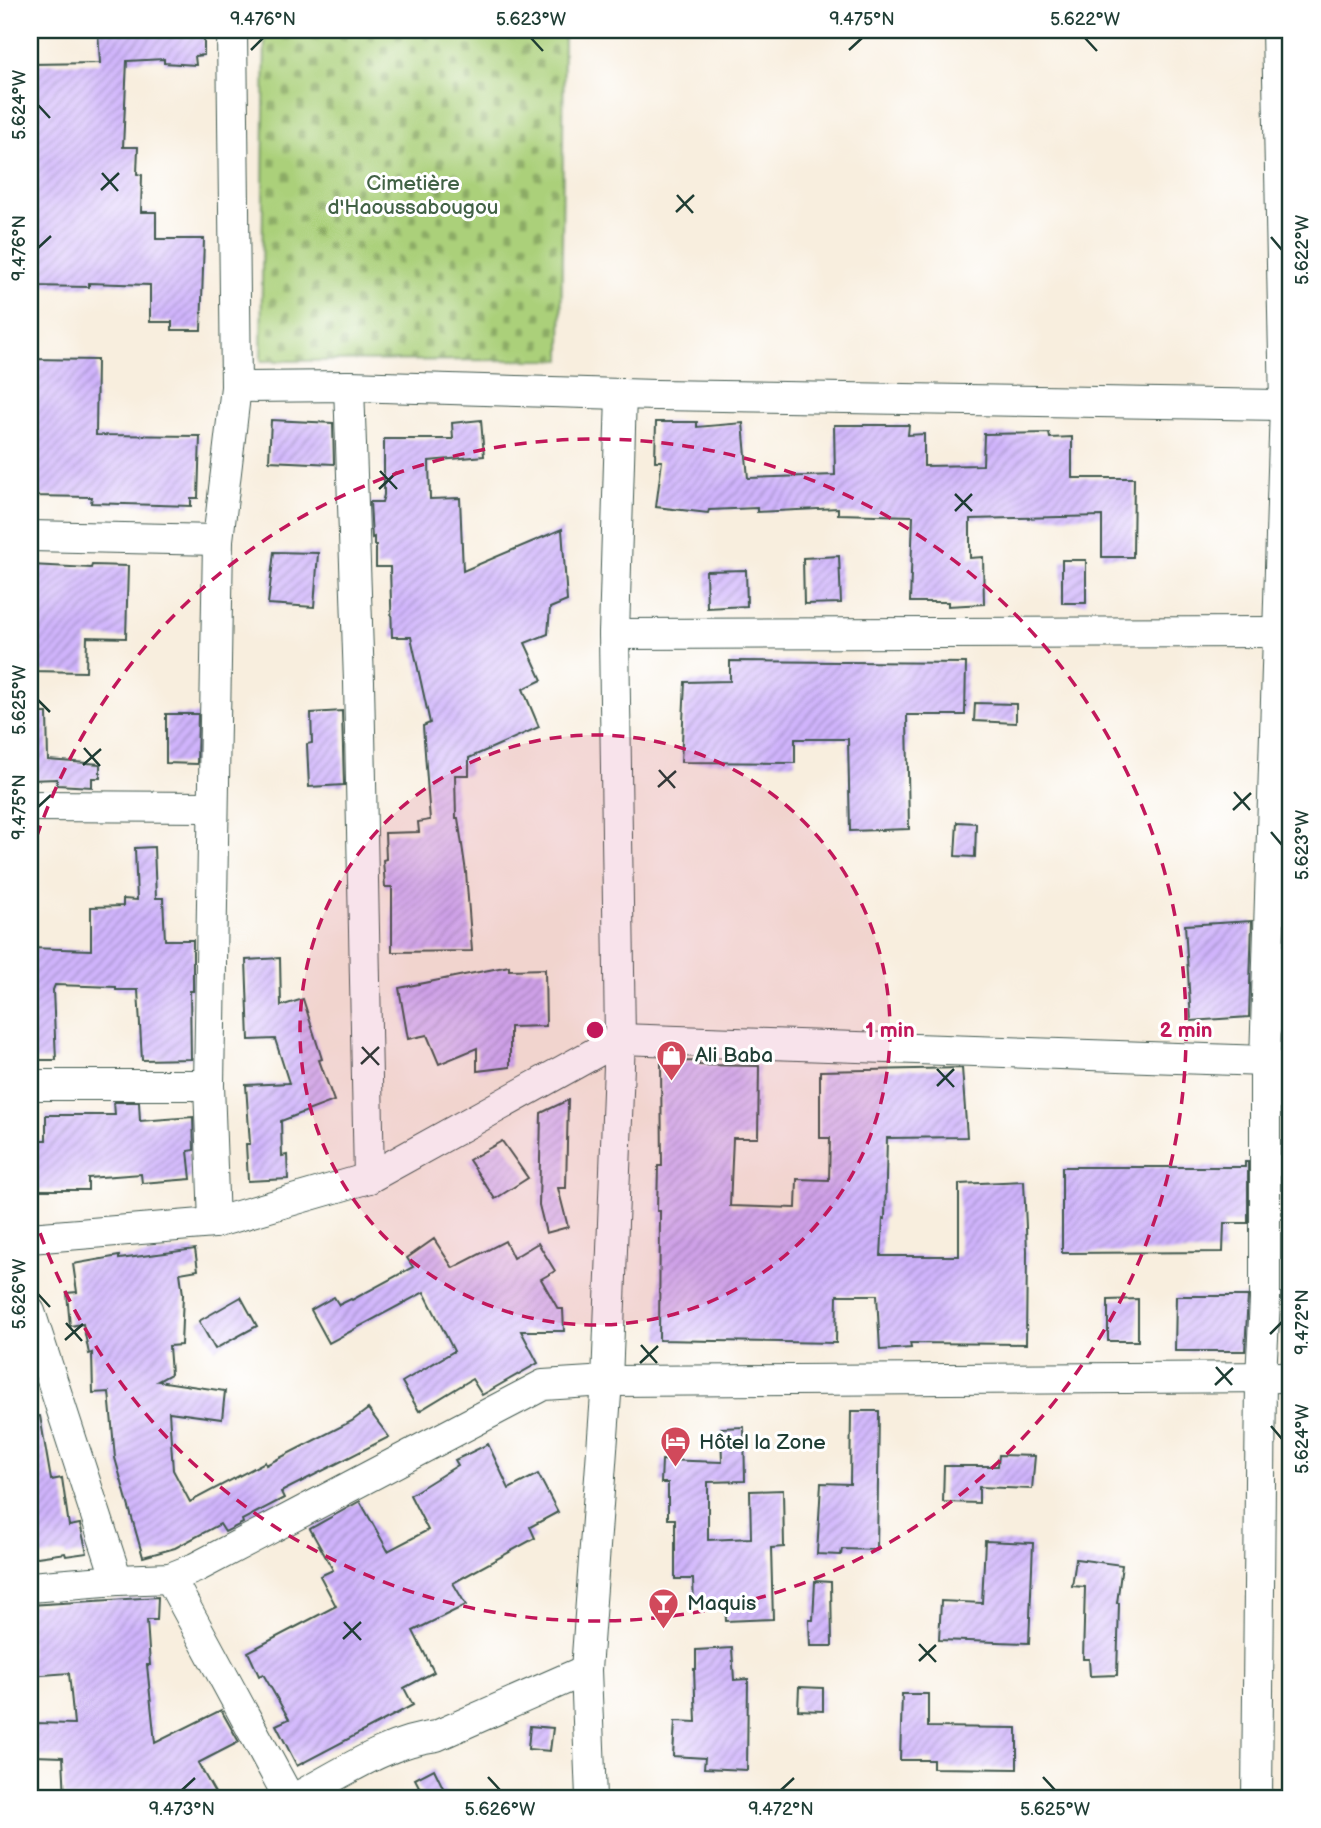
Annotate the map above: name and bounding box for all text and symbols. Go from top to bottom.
text: 9.476°N [230,9,296,30]
text: 5.623°W [496,9,567,30]
text: 9.475°N [829,9,895,30]
text: 5.622°W [1050,9,1121,30]
text: 5.624°W [9,69,30,140]
park label: Cimetière d'Haoussabougou [328,171,498,220]
text: 5.622°W [1292,214,1313,285]
text: 9.476°N [9,215,30,281]
text: 5.625°W [9,664,30,735]
text: 9.475°N [9,774,30,840]
text: 5.623°W [1292,809,1313,880]
centre of rings [583,1018,607,1042]
text: 1 min [865,1018,915,1043]
text: 2 min [1159,1018,1213,1043]
shop icon: Ali Baba [655,1038,689,1082]
place label: Ali Baba [695,1043,773,1068]
text: 5.626°W [9,1258,30,1329]
text: 9.472°N [1292,1289,1313,1355]
text: 5.624°W [1292,1403,1313,1474]
hotel icon: Hôtel la Zone [659,1425,693,1469]
place label: Hôtel la Zone [699,1430,826,1455]
bar icon: Maquis [647,1586,681,1630]
place label: Maquis [687,1591,756,1616]
text: 9.473°N [149,1799,215,1820]
text: 5.626°W [465,1799,536,1820]
text: 9.472°N [748,1799,814,1820]
text: 5.625°W [1020,1799,1091,1820]

